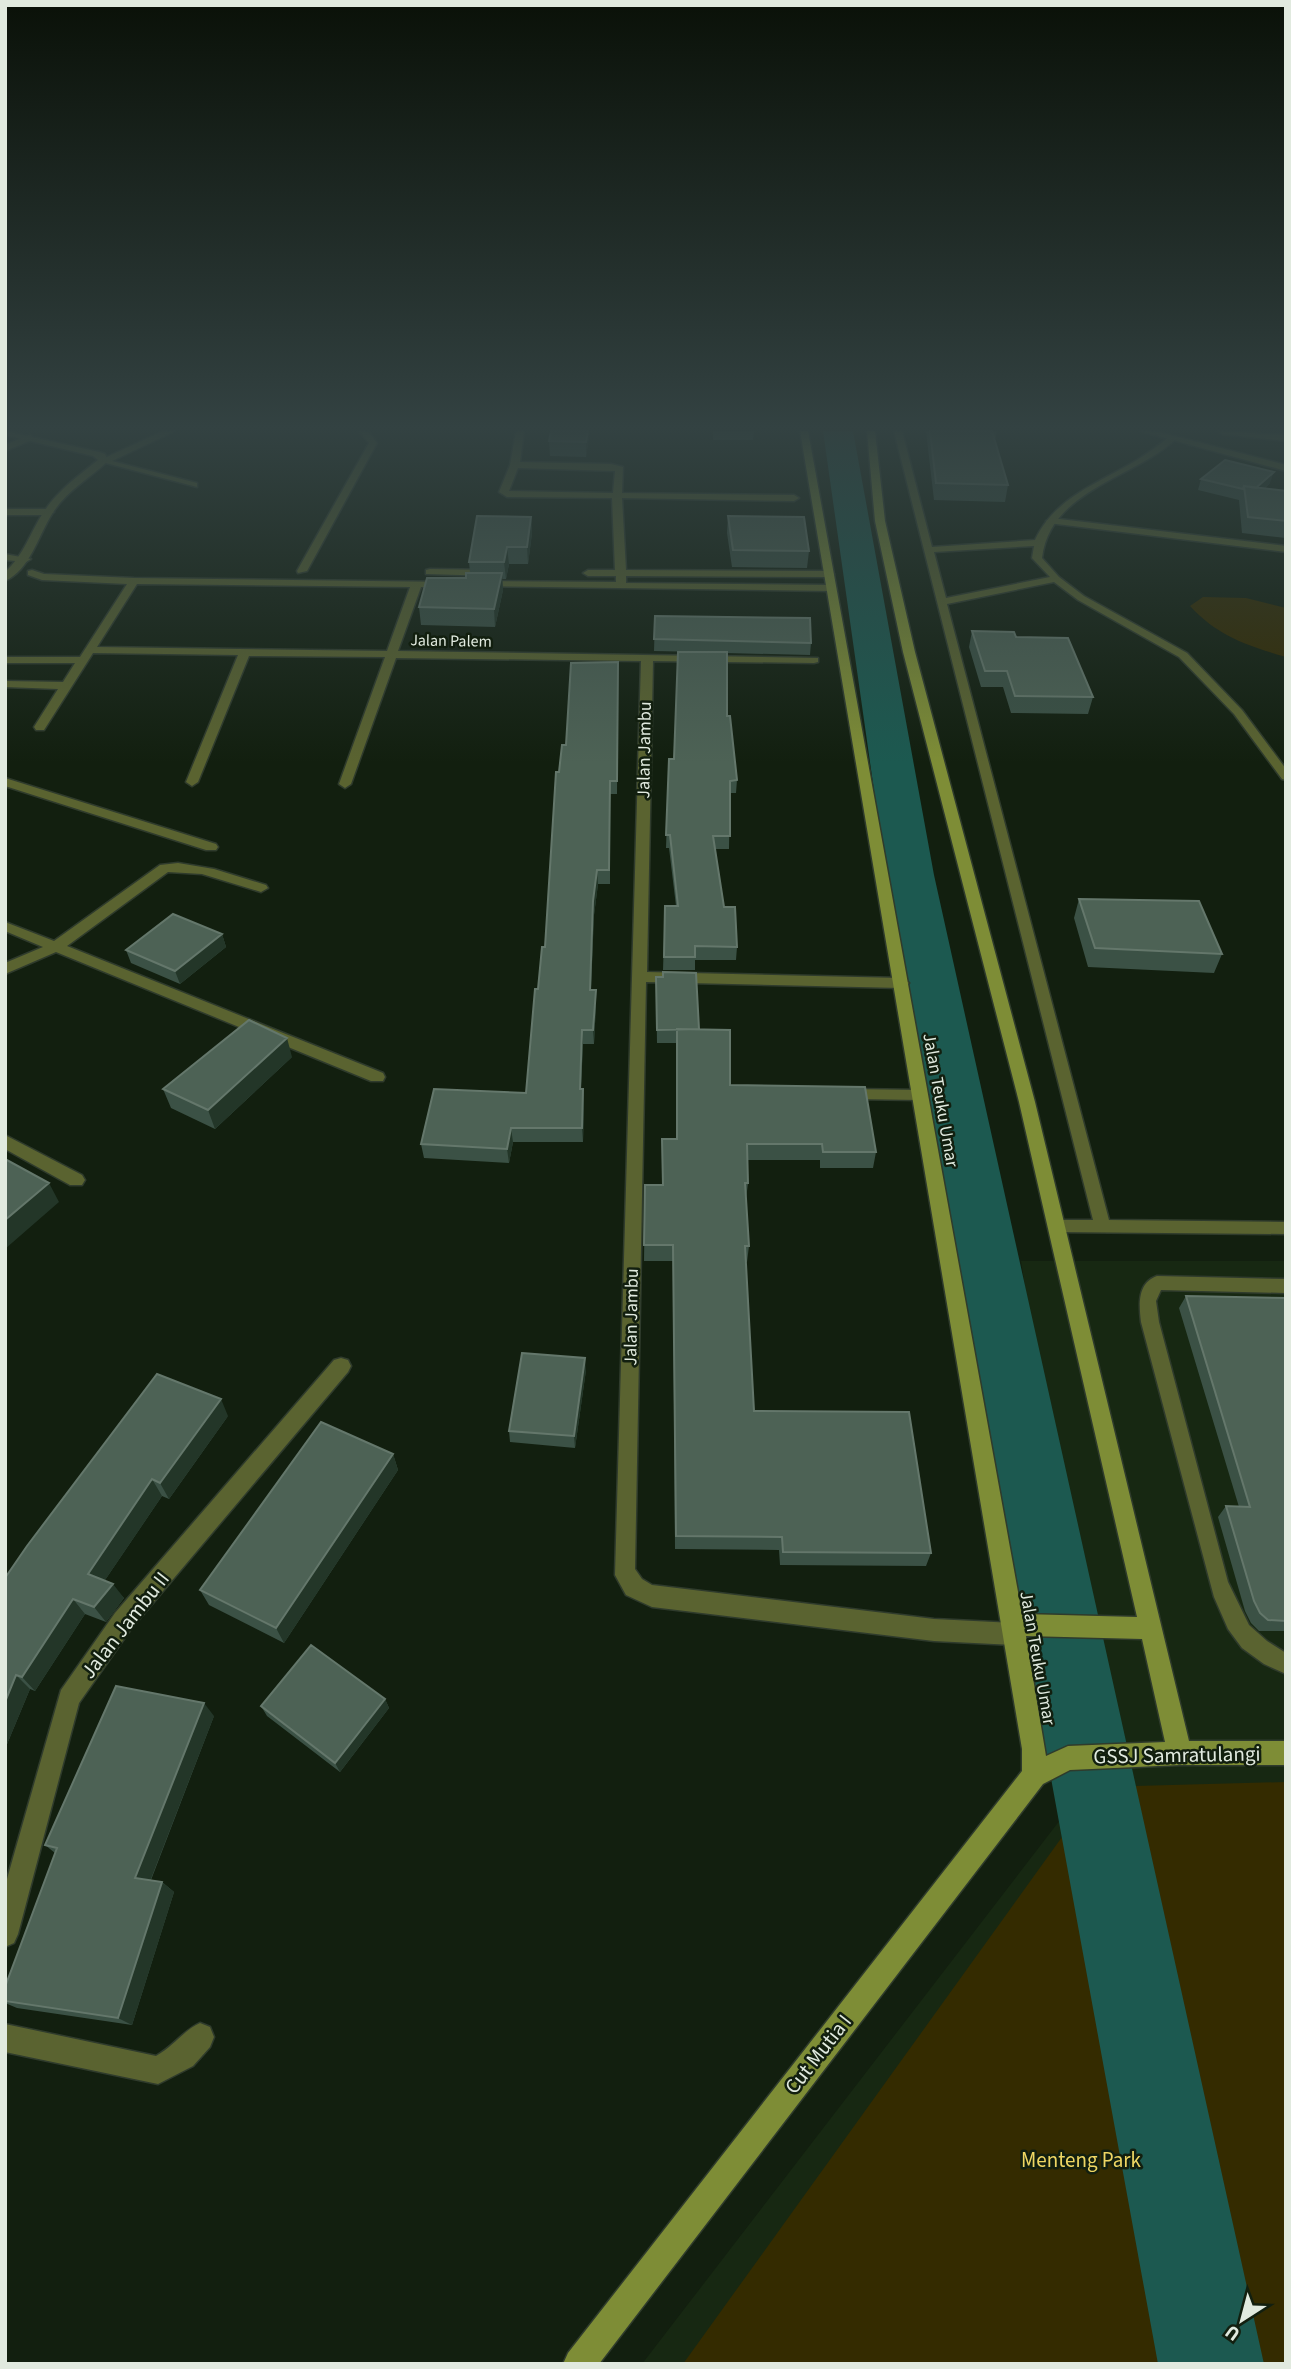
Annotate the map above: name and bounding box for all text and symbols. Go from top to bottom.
street label: Jalan Palem [410,629,492,653]
street label: Jalan Jambu [631,701,658,799]
street label: Jalan Teuku Umar [916,1031,965,1170]
street label: Jalan Jambu [618,1268,645,1366]
street label: Jalan Jambu II [74,1565,176,1685]
street label: Jalan Teuku Umar [1013,1589,1062,1728]
street label: GSSJ Samratulangi [1093,1739,1261,1771]
street label: Cut Mutia I [777,2008,859,2100]
park label: Menteng Park [1021,2145,1142,2175]
north arrow [1207,2285,1277,2355]
text: U [1220,2318,1246,2347]

